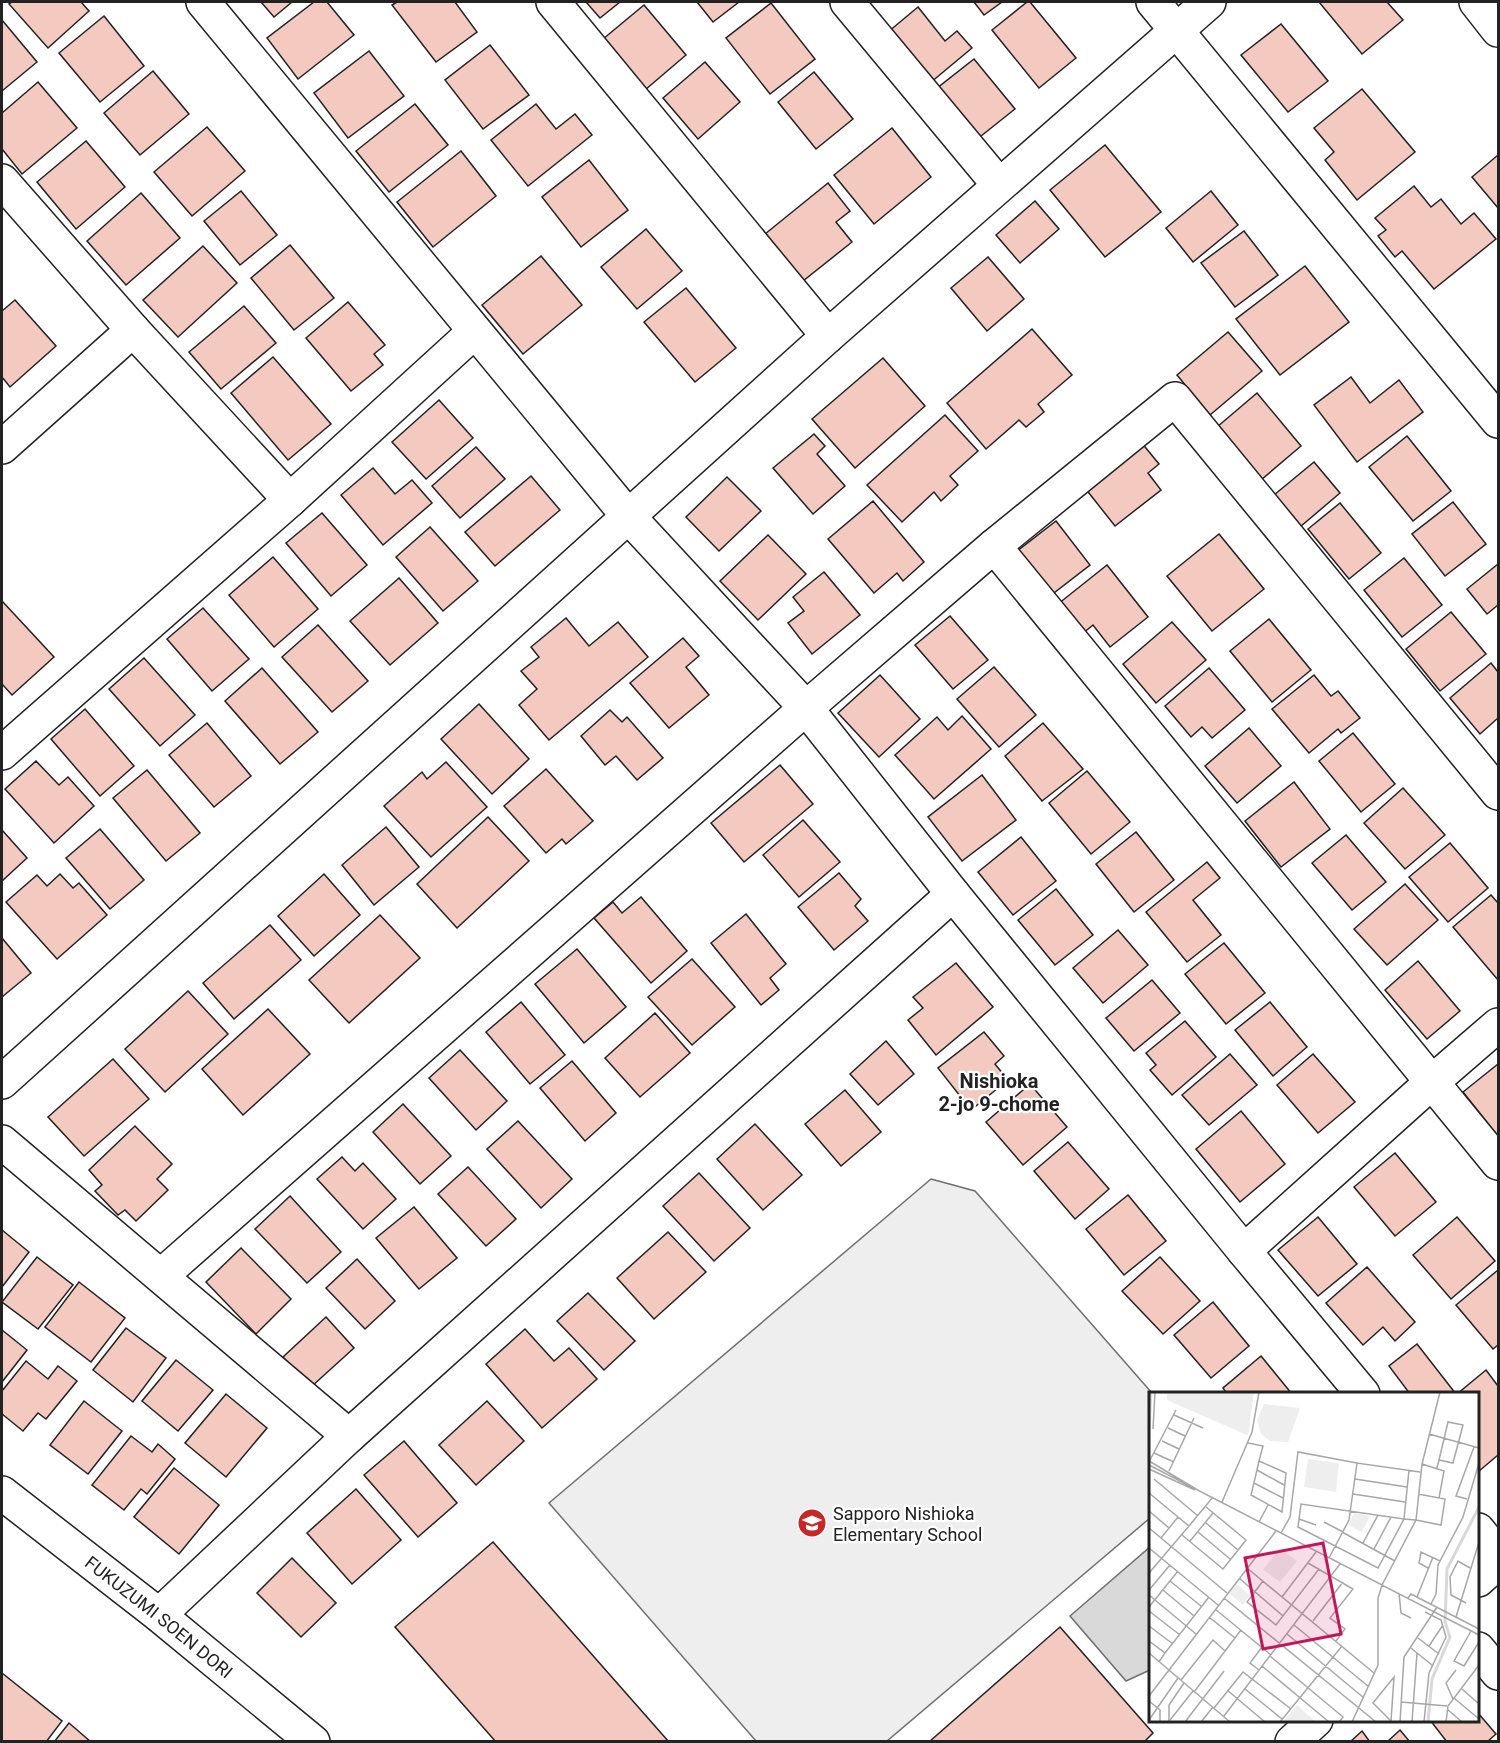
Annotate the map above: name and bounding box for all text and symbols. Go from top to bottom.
district label: Nishioka 2-jo 9-chome [938,1069,1060,1116]
inset map [1149,1392,1479,1722]
place label: Sapporo Nishioka Elementary School [833,1503,982,1545]
school or university icon: Sapporo Nishioka Elementary School [796,1507,828,1539]
street label: FUKUZUMI SOEN DORI [81,1551,237,1682]

